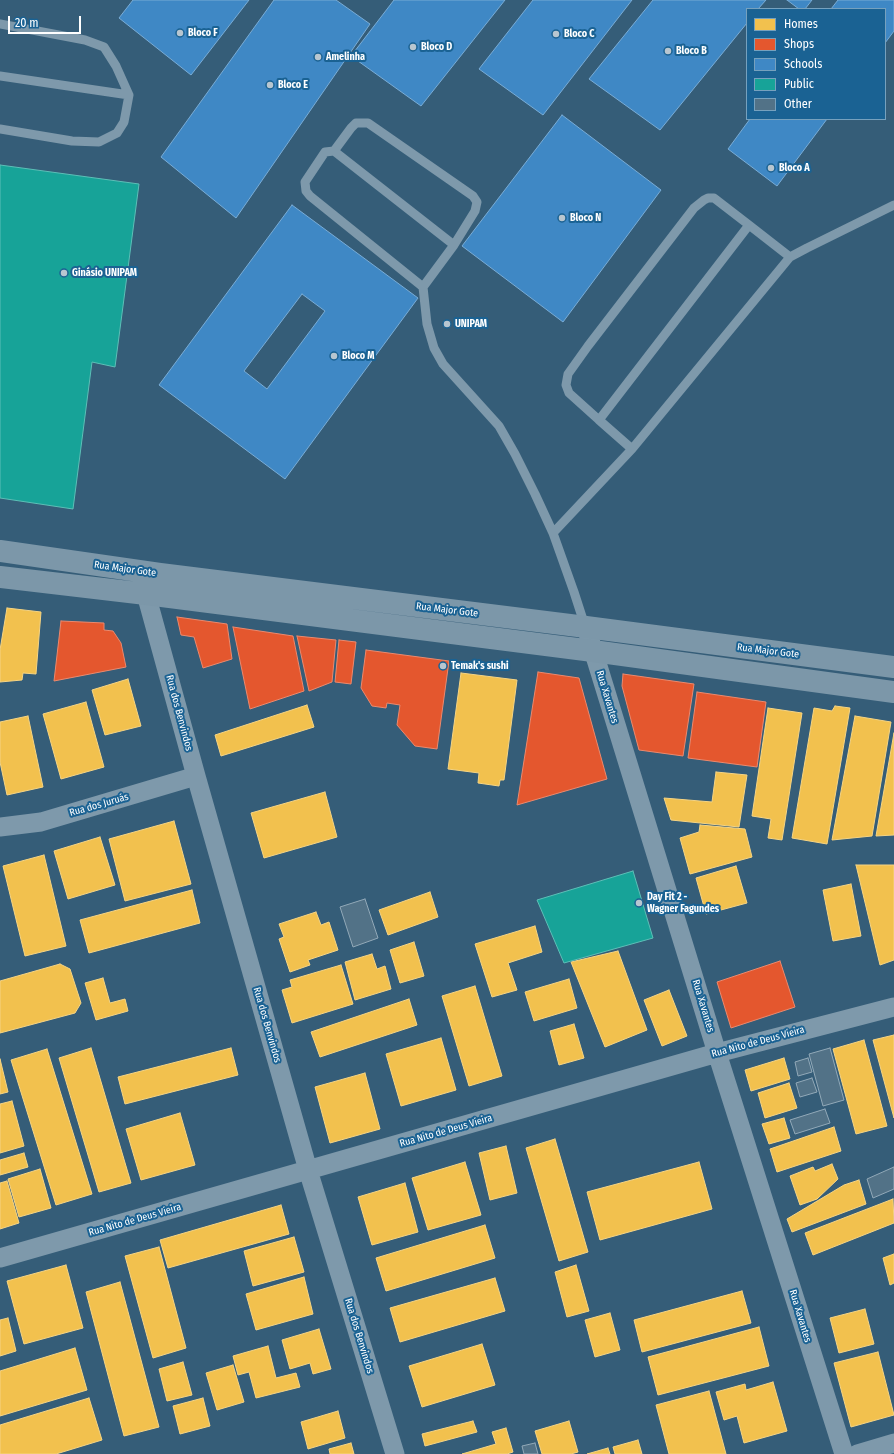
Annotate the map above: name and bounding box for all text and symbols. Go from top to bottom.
scale bar [10,8,83,34]
legend [746,8,886,120]
text: 20 m [15,16,39,30]
text: Homes [784,17,818,31]
place label: Bloco F [188,27,218,39]
marker: Bloco F [175,28,185,38]
place label: Bloco C [564,28,594,40]
marker: Bloco C [551,29,561,39]
text: Shops [784,37,814,51]
place label: Bloco D [421,41,452,53]
marker: Bloco D [408,42,418,52]
place label: Bloco B [676,45,707,57]
marker: Bloco B [663,46,673,56]
place label: Amelinha [326,51,365,63]
marker: Amelinha [313,52,323,62]
text: Schools [784,57,822,71]
text: Public [784,77,814,91]
place label: Bloco E [278,79,308,91]
marker: Bloco E [265,80,275,90]
text: Other [784,97,812,111]
place label: Bloco A [779,162,810,174]
marker: Bloco A [766,163,776,173]
place label: Bloco N [570,212,601,224]
marker: Bloco N [557,213,567,223]
place label: Ginásio UNIPAM [72,267,137,279]
marker: Ginásio UNIPAM [59,268,69,278]
place label: UNIPAM [455,318,487,330]
marker: UNIPAM [442,319,452,329]
place label: Bloco M [342,350,374,362]
marker: Bloco M [329,351,339,361]
street label: Rua Major Gote [93,559,157,579]
street label: Rua Major Gote [415,600,479,620]
street label: Rua Major Gote [736,641,800,661]
place label: Temak's sushi [451,660,508,672]
marker: Temak's sushi [438,661,448,671]
street label: Rua Xavantes [593,669,621,725]
street label: Rua dos Benvindos [163,674,195,752]
street label: Rua dos Juruás [68,791,130,819]
place label: Day Fit 2 - Wagner Fagundes [647,891,719,914]
marker: Day Fit 2 - Wagner Fagundes [634,898,644,908]
street label: Rua Xavantes [689,978,717,1034]
street label: Rua dos Benvindos [250,986,284,1064]
street label: Rua Nito de Deus Vieira [710,1024,806,1060]
street label: Rua Nito de Deus Vieira [398,1112,494,1150]
street label: Rua Nito de Deus Vieira [87,1201,183,1239]
street label: Rua Xavantes [786,1288,814,1344]
street label: Rua dos Benvindos [342,1297,376,1375]

